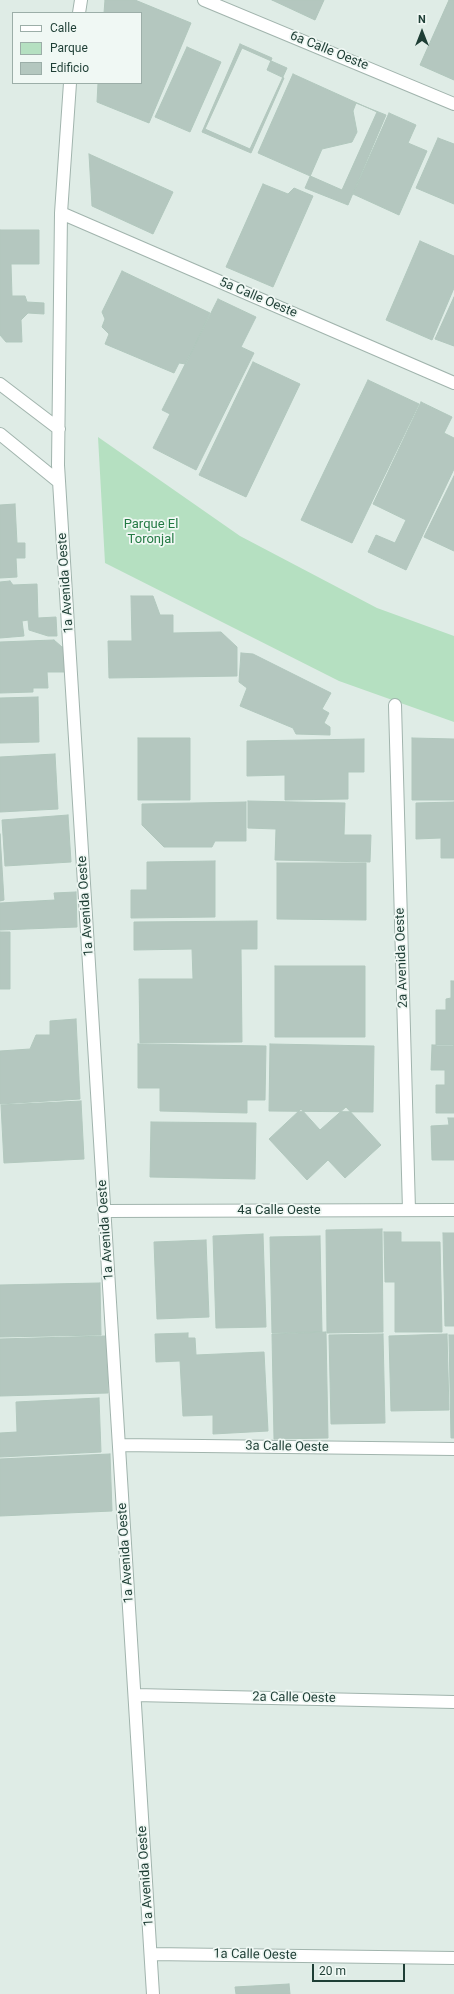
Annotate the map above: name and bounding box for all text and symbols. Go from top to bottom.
legend [12,12,142,84]
north arrow [402,12,442,52]
text: N [418,13,426,26]
text: Calle [50,21,77,35]
street label: 6a Calle Oeste [287,28,371,74]
text: Parque [50,41,88,55]
text: Edificio [50,61,89,75]
street label: 5a Calle Oeste [217,275,299,321]
park label: Parque El Toronjal [124,517,178,548]
street label: 1a Avenida Oeste [55,532,77,634]
street label: 1a Avenida Oeste [75,855,97,957]
street label: 2a Avenida Oeste [392,907,412,1009]
street label: 1a Avenida Oeste [95,1179,117,1281]
street label: 4a Calle Oeste [237,1203,321,1219]
street label: 3a Calle Oeste [245,1438,329,1456]
street label: 1a Avenida Oeste [115,1502,137,1604]
street label: 2a Calle Oeste [252,1689,336,1707]
street label: 1a Avenida Oeste [135,1825,157,1927]
street label: 1a Calle Oeste [213,1946,297,1964]
scale bar [314,1956,407,1982]
text: 20 m [319,1964,346,1978]

